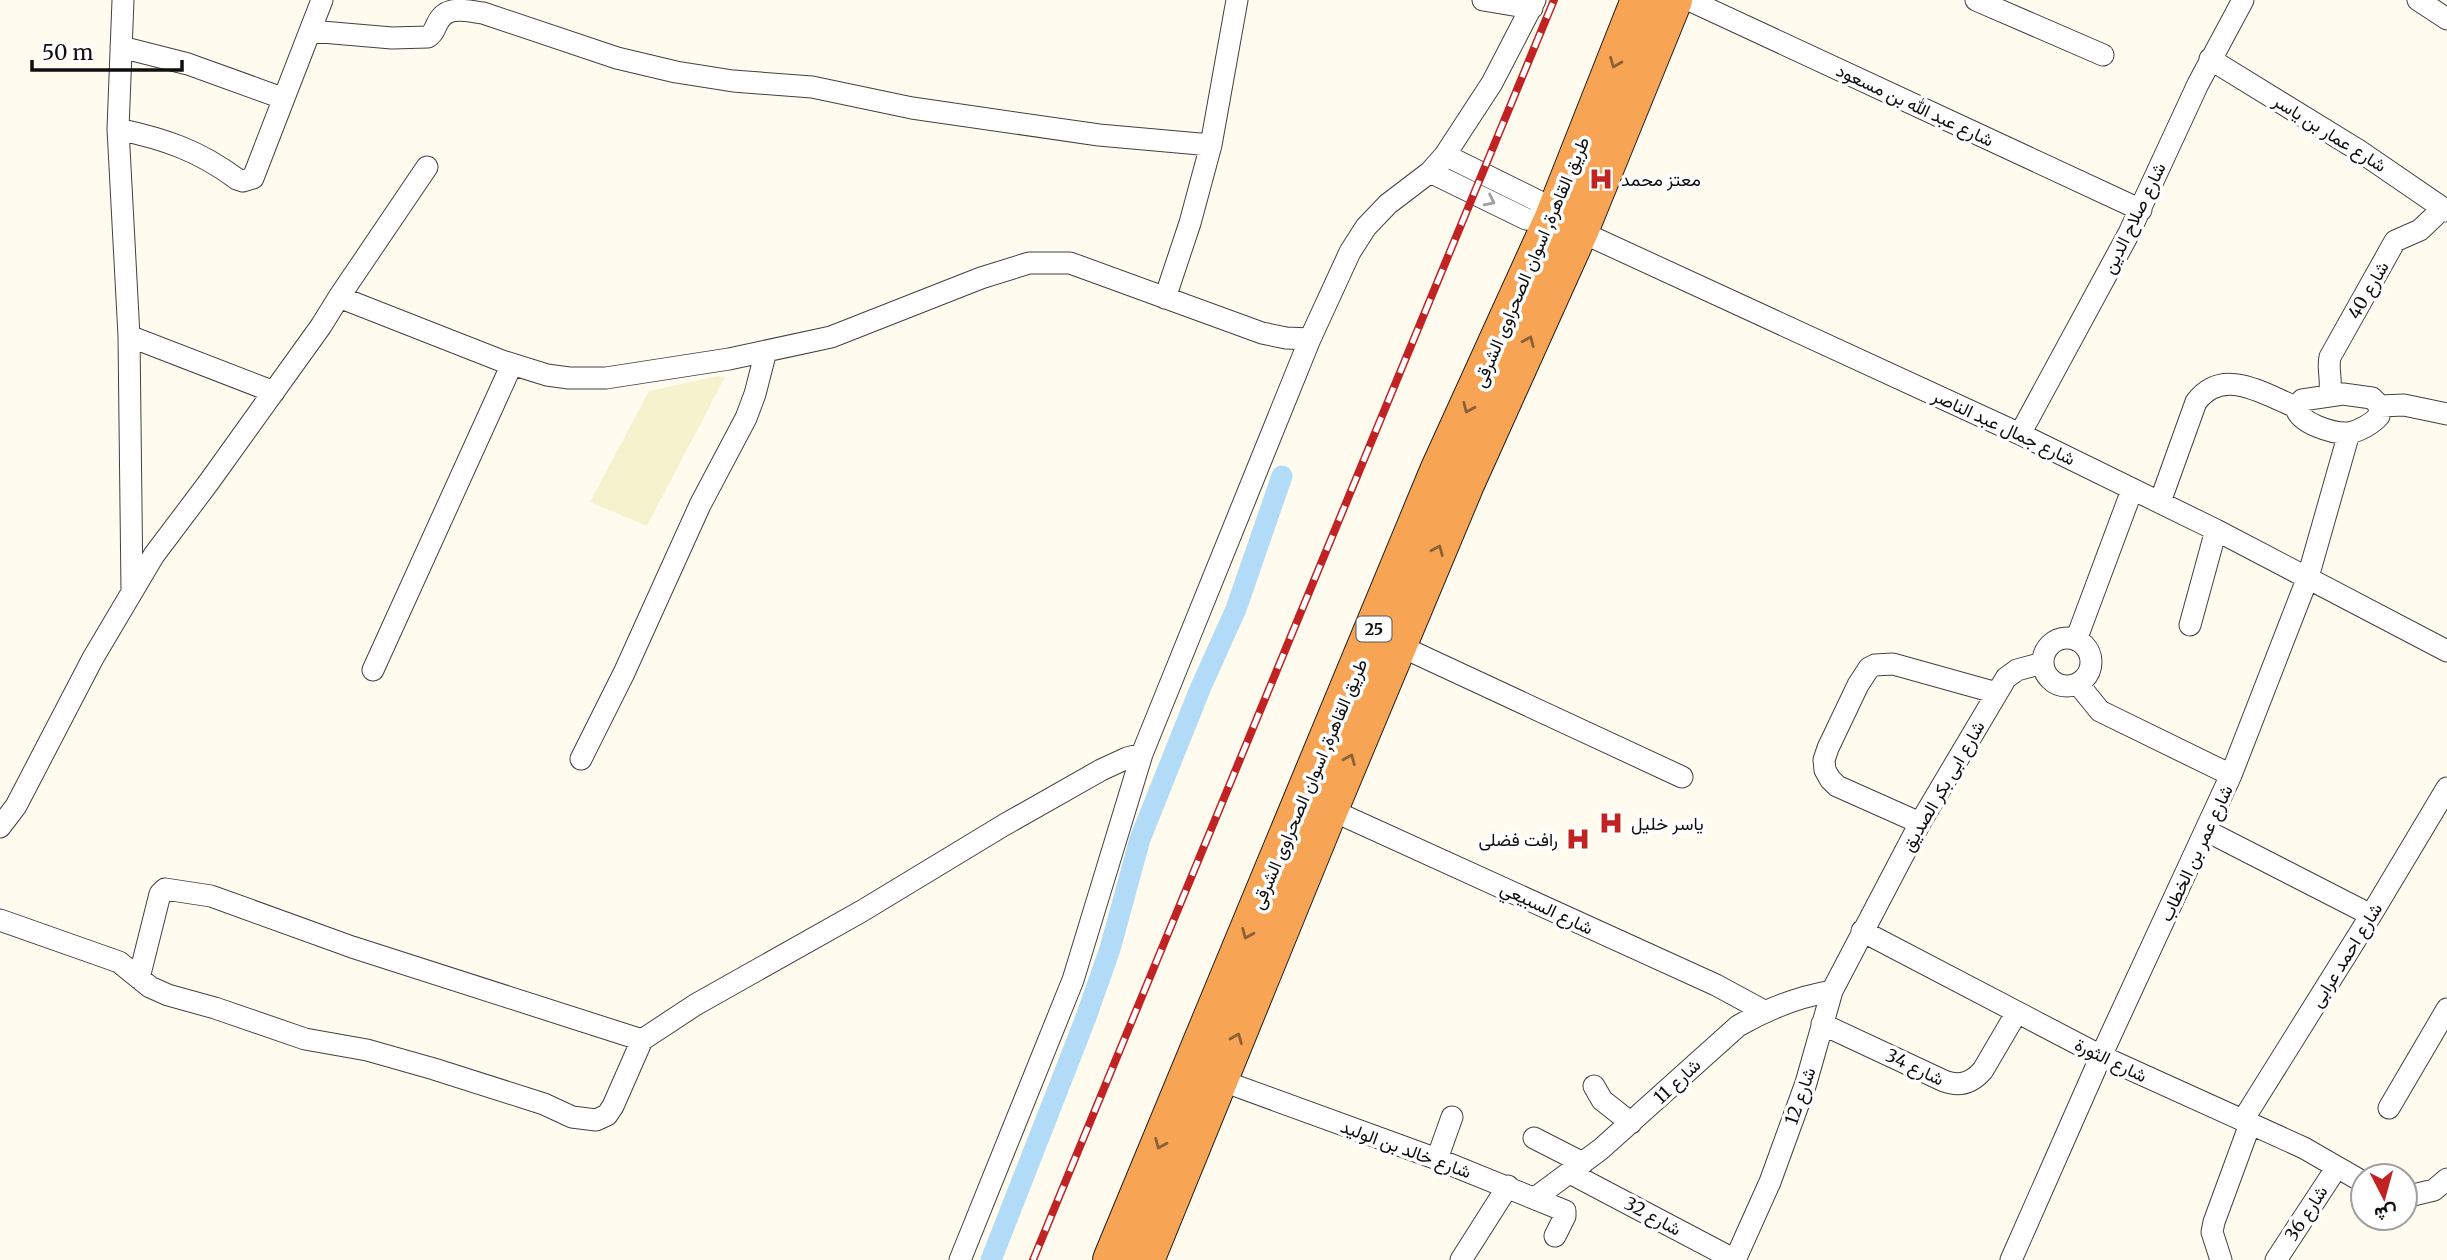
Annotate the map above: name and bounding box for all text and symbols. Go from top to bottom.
scale bar [32,28,182,72]
text: 50 m [42,39,93,66]
one-way arrow [1610,57,1624,69]
street label: شارع عبد الله بن مسعود [1832,58,1997,152]
street label: شارع عمار بن ياسر [2268,88,2391,178]
street label: طريق القاهرة, اسوان الصحراوى الشرقى [1468,133,1594,391]
street label: شارع صلاح الدين [2097,159,2172,278]
hospital icon: معتز محمد [1587,165,1615,193]
place label: معتز محمد [1621,168,1701,191]
one-way arrow [1483,192,1495,206]
street label: شارع 40 [2342,257,2395,324]
one-way arrow [1521,336,1535,348]
street label: شارع جمال عبد الناصر [1928,383,2079,471]
one-way arrow [1462,400,1476,413]
one-way arrow [1429,544,1443,556]
road number: 25 [1356,616,1392,642]
street label: طريق القاهرة, اسوان الصحراوى الشرقى [1246,655,1372,913]
street label: شارع ابى بكر الصديق [1896,717,1991,856]
one-way arrow [1341,754,1355,766]
street label: شارع عمر بن الخطاب [2154,781,2239,925]
hospital icon: ياسر خليل [1597,809,1625,837]
place label: ياسر خليل [1631,812,1704,835]
hospital icon: رافت فضلى [1564,825,1592,853]
place label: رافت فضلى [1479,828,1558,851]
street label: شارع السبيعي [1495,876,1597,943]
street label: شارع احمد عرابى [2305,899,2388,1012]
one-way arrow [1242,927,1256,939]
one-way arrow [1228,1033,1242,1045]
street label: شارع الثورة [2071,1033,2151,1088]
street label: شارع 34 [1882,1044,1948,1091]
street label: شارع 11 [1649,1053,1706,1109]
street label: شارع 12 [1780,1064,1821,1128]
street label: شارع خالد بن الوليد [1337,1115,1475,1184]
one-way arrow [1155,1137,1169,1149]
north arrow [2349,1162,2419,1232]
street label: شارع 36 [2280,1181,2333,1246]
street label: شارع 32 [1620,1192,1685,1241]
text: ش [2373,1201,2398,1227]

